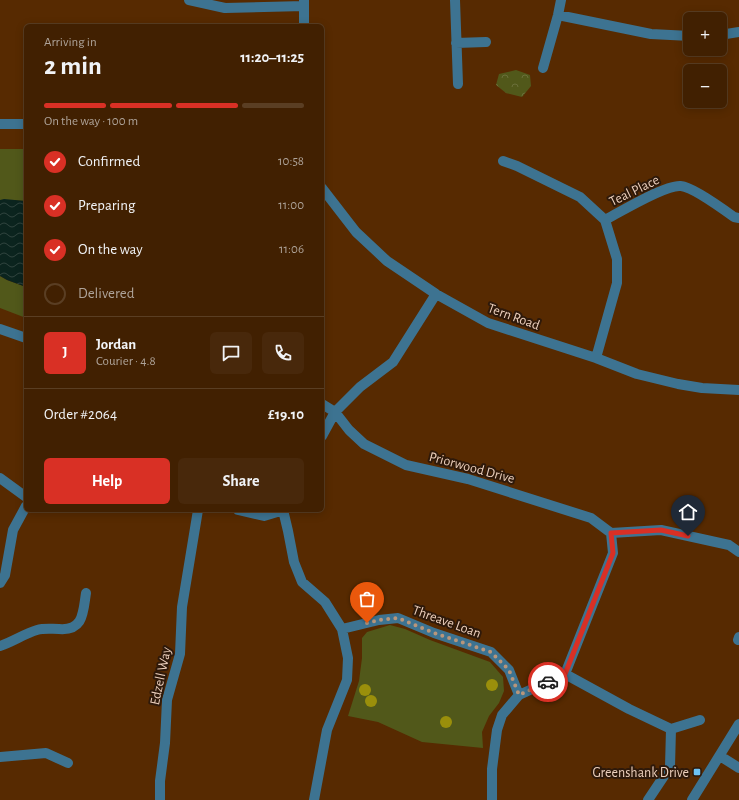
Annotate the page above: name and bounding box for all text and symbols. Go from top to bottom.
map controls [683,12,727,108]
button: + [683,12,727,56]
text: Arriving in [44,36,97,49]
text: 11:20–11:25 [240,50,304,65]
text: 2 min [44,53,102,79]
button: − [683,64,727,108]
text: On the way · 100 m [44,115,138,128]
icon: check [44,151,66,173]
text: Confirmed [78,154,140,169]
text: 10:58 [278,155,304,168]
street label: Teal Place [607,173,662,209]
icon: check [44,195,66,217]
text: Preparing [78,198,135,213]
text: 11:00 [278,199,304,212]
icon: check [44,239,66,261]
text: On the way [78,242,143,257]
text: 11:06 [279,243,304,256]
text: Delivered [78,286,135,301]
street label: Tern Road [486,301,542,333]
button: chat [210,332,252,374]
button: phone [262,332,304,374]
text: Jordan [96,337,136,352]
text: J [62,345,68,360]
text: Courier · 4.8 [96,355,156,368]
text: Order #2064 [44,407,117,422]
text: £19.10 [268,407,304,422]
street label: Priorwood Drive [427,450,516,486]
button: Help [44,458,170,504]
button: Share [178,458,304,504]
pin [671,495,705,536]
icon: home [677,501,699,523]
pin [350,582,384,623]
icon: bag [356,588,378,610]
street label: Threave Loan [411,603,483,641]
street label: Edzell Way [148,646,174,706]
courier [528,662,568,702]
icon: car [537,671,559,693]
place label: Greenshank Drive [592,766,689,780]
marker: Greenshank Drive [692,767,702,777]

